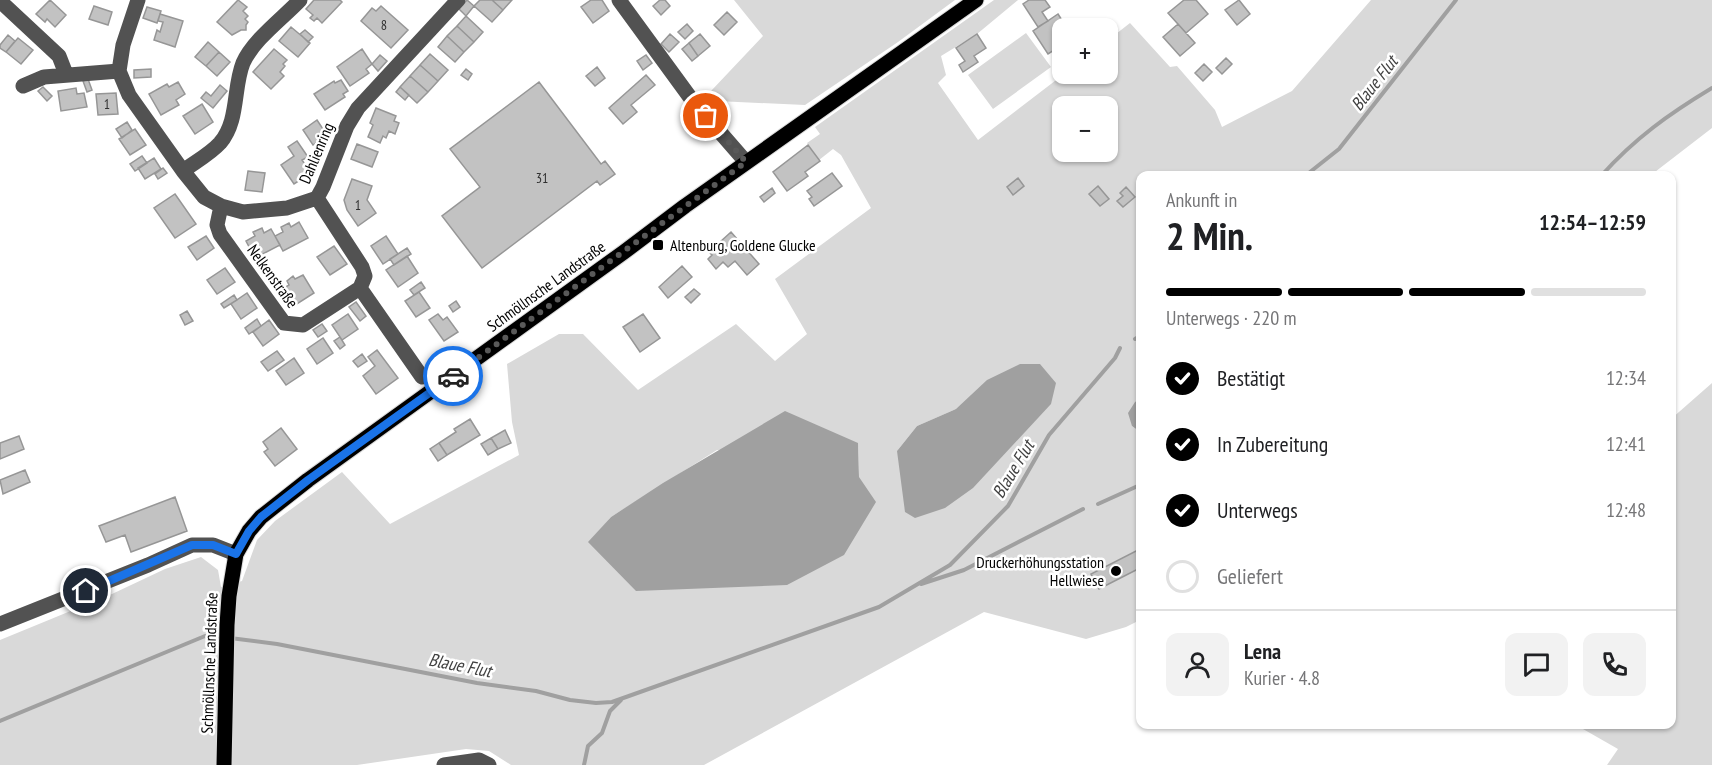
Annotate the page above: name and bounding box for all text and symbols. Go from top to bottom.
house number: 8 [381,16,387,34]
map controls [1052,18,1118,162]
button: + [1052,18,1118,84]
water label: Blaue Flut [1345,49,1404,115]
pin [680,90,731,141]
house number: 1 [104,95,110,113]
button: − [1052,96,1118,162]
icon: bag [689,99,722,132]
street label: Dahlienring [294,119,338,187]
house number: 31 [536,169,548,187]
text: Ankunft in [1166,187,1237,213]
house number: 1 [355,196,361,214]
text: 12:54–12:59 [1539,208,1646,236]
text: 2 Min. [1166,210,1253,261]
place label: Altenburg, Goldene Glucke [670,235,816,255]
street label: Schmöllnsche Landstraße [483,236,609,336]
marker: Altenburg, Goldene Glucke [651,238,665,252]
street label: Nelkenstraße [243,240,303,312]
text: Unterwegs · 220 m [1166,305,1296,331]
courier [423,346,483,406]
icon: car [437,360,470,393]
icon: check [1166,362,1199,395]
text: Bestätigt [1217,364,1285,392]
text: 12:34 [1606,365,1646,391]
icon: check [1166,428,1199,461]
text: In Zubereitung [1217,430,1328,458]
text: 12:41 [1606,431,1646,457]
water label: Blaue Flut [987,434,1040,502]
icon: check [1166,494,1199,527]
text: Unterwegs [1217,496,1298,524]
text: 12:48 [1606,497,1646,523]
place label: Druckerhöhungsstation Hellwiese [976,552,1104,590]
text: Geliefert [1217,562,1283,590]
marker: Druckerhöhungsstation Hellwiese [1109,564,1123,578]
pin [60,565,111,616]
icon: home [69,574,102,607]
street label: Schmöllnsche Landstraße [197,592,221,734]
button: person [1166,633,1229,696]
button: chat [1505,633,1568,696]
button: phone [1583,633,1646,696]
text: Lena [1244,637,1281,665]
water label: Blaue Flut [427,648,495,683]
text: Kurier · 4.8 [1244,665,1320,691]

